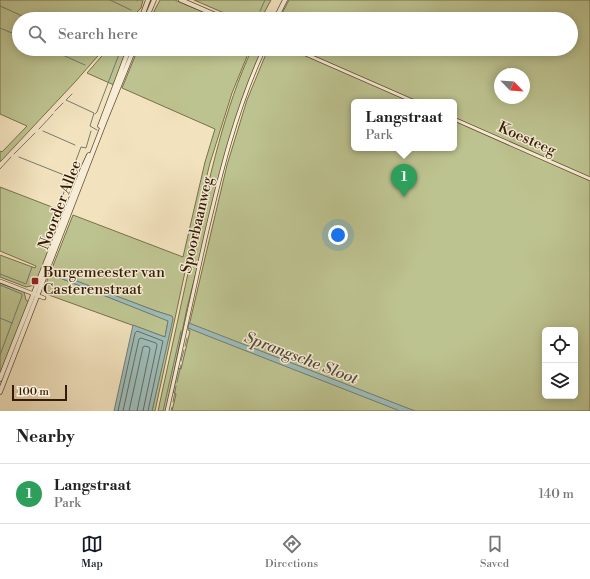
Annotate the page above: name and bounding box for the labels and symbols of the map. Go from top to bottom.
north arrow [494,68,530,104]
street label: Koesteeg [495,118,559,160]
street label: Noorder Allee [34,158,86,252]
pin: 1 [391,164,417,197]
street label: Spoorbaanweg [177,175,217,275]
your location [328,225,348,245]
place label: Burgemeester van Casterenstraat [42,263,165,299]
marker: Burgemeester van Casterenstraat [30,276,40,286]
water label: Sprangsche Sloot [241,327,361,389]
scale bar [12,383,67,402]

